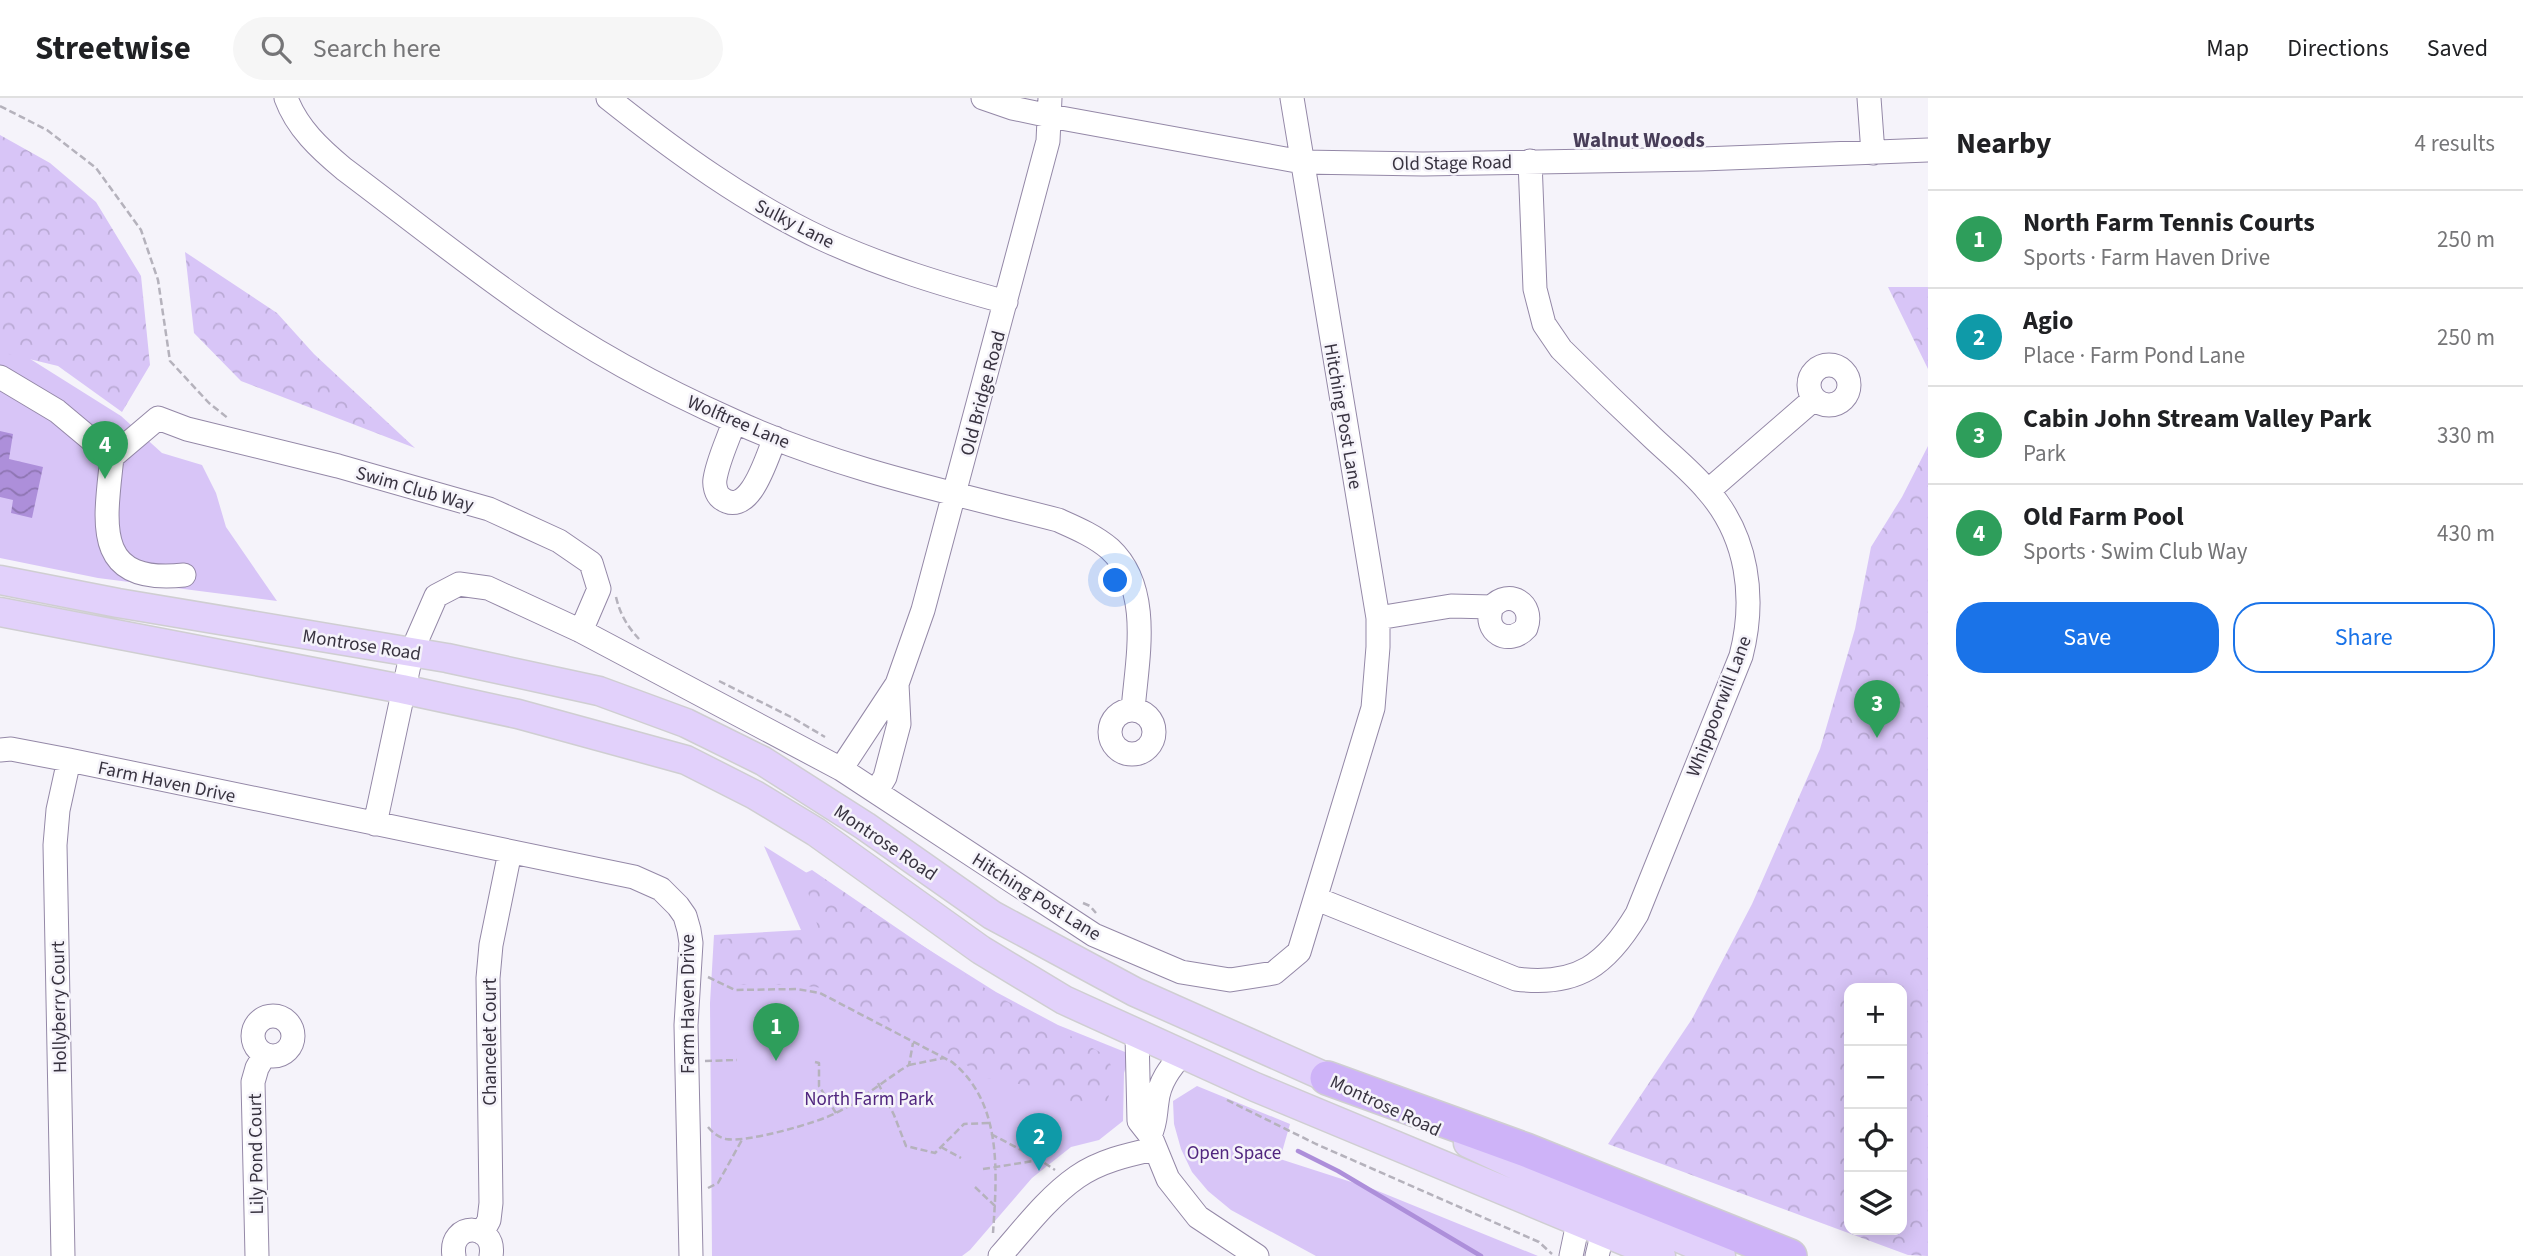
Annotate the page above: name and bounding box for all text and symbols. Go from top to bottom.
search box [233,17,723,80]
text: Streetwise [35,25,191,72]
icon: search [257,29,295,67]
text: Search here [313,30,441,67]
text: Map [2206,31,2249,66]
text: Directions [2287,31,2389,66]
text: Saved [2427,31,2488,66]
text: Nearby [1956,122,2051,165]
district label: Walnut Woods [1573,125,1705,155]
text: 4 results [2415,127,2495,160]
street label: Old Stage Road [1392,149,1512,178]
street label: Sulky Lane [750,193,839,256]
text: North Farm Tennis Courts [2023,204,2315,241]
text: 1 [1973,223,1985,256]
text: 250 m [2437,223,2495,256]
text: Sports · Farm Haven Drive [2023,241,2270,274]
text: Agio [2023,302,2073,339]
text: 2 [1973,321,1985,354]
text: 250 m [2437,321,2495,354]
street label: Old Bridge Road [954,328,1013,459]
text: Place · Farm Pond Lane [2023,339,2245,372]
street label: Hitching Post Lane [1316,341,1369,491]
street label: Wolftree Lane [683,389,794,456]
text: Cabin John Stream Valley Park [2023,400,2372,437]
text: 3 [1973,419,1985,452]
text: 330 m [2437,419,2495,452]
pin: 4 [82,421,128,479]
text: Park [2023,437,2066,470]
street label: Swim Club Way [352,460,477,519]
text: Old Farm Pool [2023,498,2184,535]
text: 4 [1973,517,1985,550]
text: 430 m [2437,517,2495,550]
text: Sports · Swim Club Way [2023,535,2248,568]
your location [1098,563,1132,597]
button: Save [1956,602,2219,673]
button: Share [2233,602,2495,673]
street label: Montrose Road [301,623,423,668]
street label: Whippoorwill Lane [1680,632,1759,781]
pin: 3 [1854,680,1900,738]
street label: Farm Haven Drive [95,755,238,810]
street label: Montrose Road [828,799,942,888]
street label: Hitching Post Lane [966,847,1106,948]
street label: Farm Haven Drive [675,934,702,1074]
street label: Hollyberry Court [45,940,74,1073]
street label: Chancelet Court [477,978,504,1106]
map controls [1844,983,1907,1235]
button: + [1844,983,1907,1046]
pin: 1 [753,1003,799,1061]
button: − [1844,1046,1907,1109]
street label: Montrose Road [1325,1069,1445,1144]
park label: North Farm Park [804,1086,934,1113]
street label: Lily Pond Court [242,1093,271,1215]
button: locate [1844,1109,1907,1172]
pin: 2 [1016,1113,1062,1171]
park label: Open Space [1187,1140,1281,1167]
button: layers [1844,1172,1907,1235]

